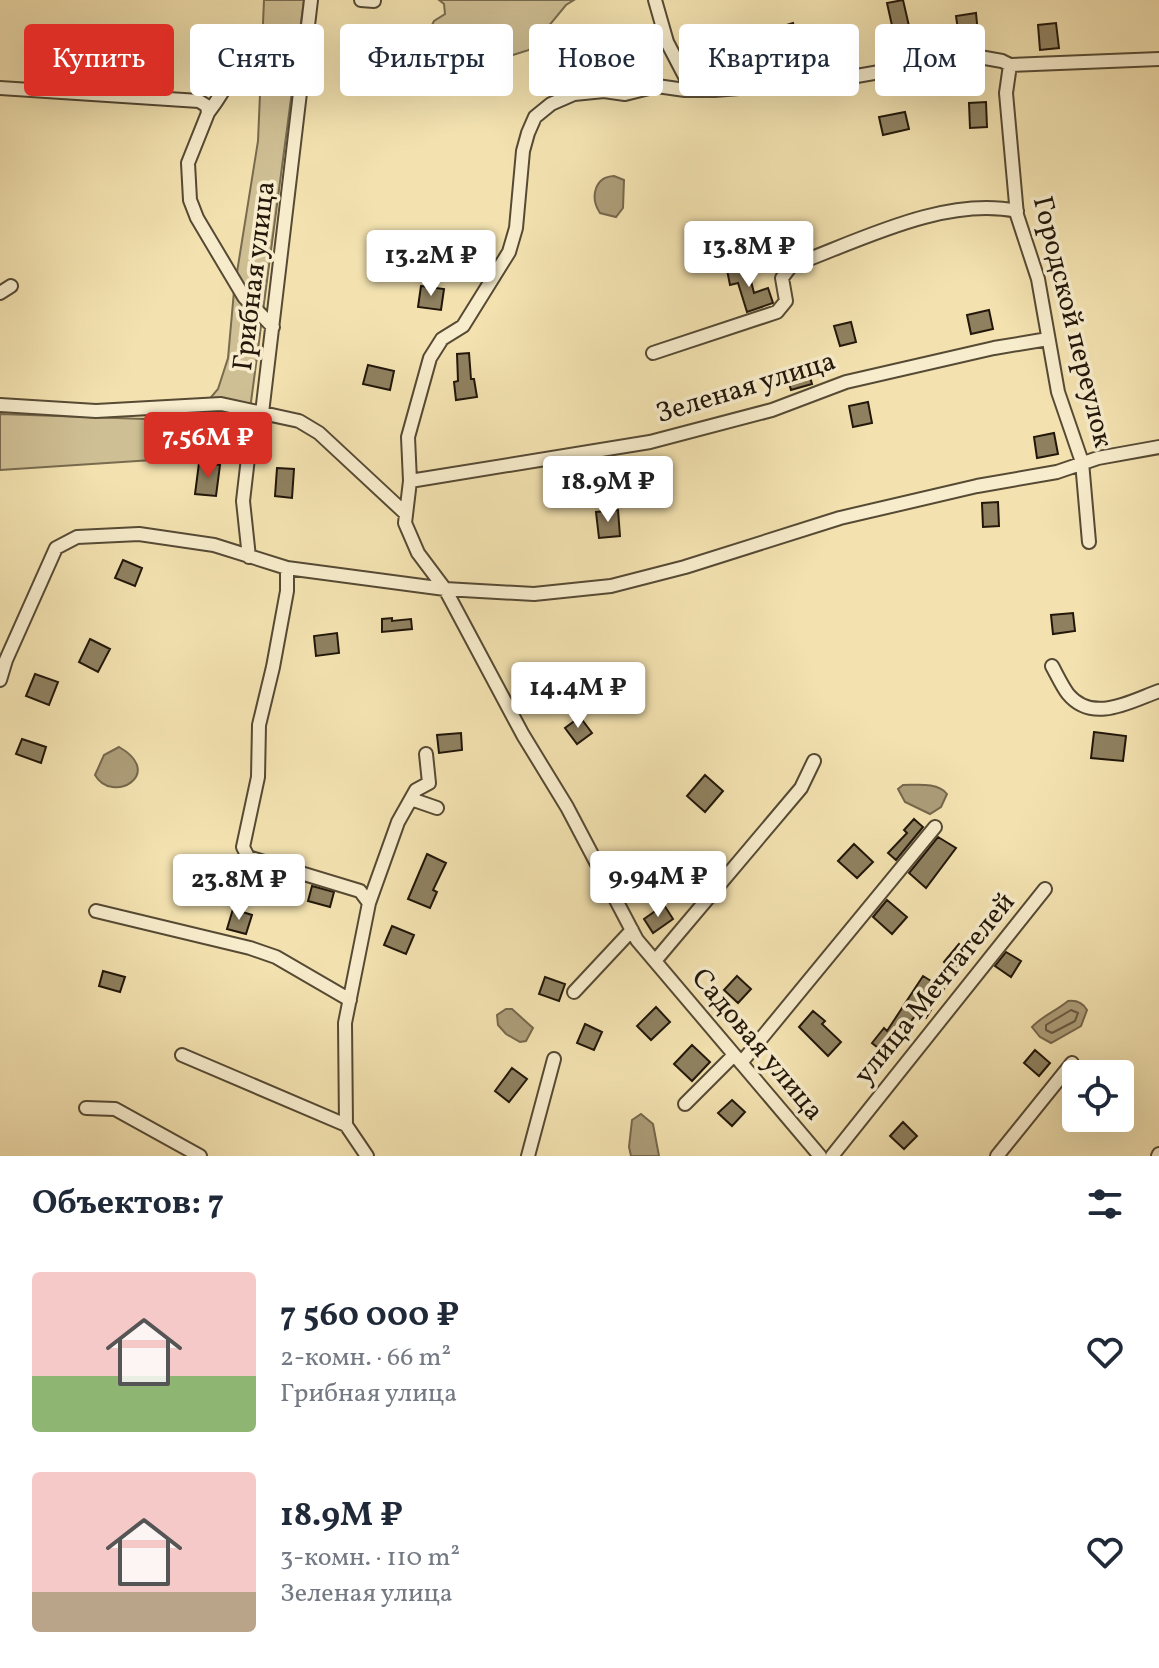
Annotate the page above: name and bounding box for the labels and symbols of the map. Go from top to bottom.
street label: Грибная улица [224,179,286,373]
street label: Городской переулок [1022,192,1122,452]
pin: 13.8M ₽ [675,221,823,289]
pin: 13.2M ₽ [357,230,505,298]
street label: Зеленая улица [651,342,841,434]
pin: 7.56M ₽ [134,412,282,480]
pin: 18.9M ₽ [534,456,682,524]
pin: 14.4M ₽ [504,662,652,730]
pin: 9.94M ₽ [584,851,732,919]
pin: 23.8M ₽ [165,854,313,922]
street label: улица Мечтателей [845,885,1025,1093]
street label: Садовая улица [682,960,832,1130]

